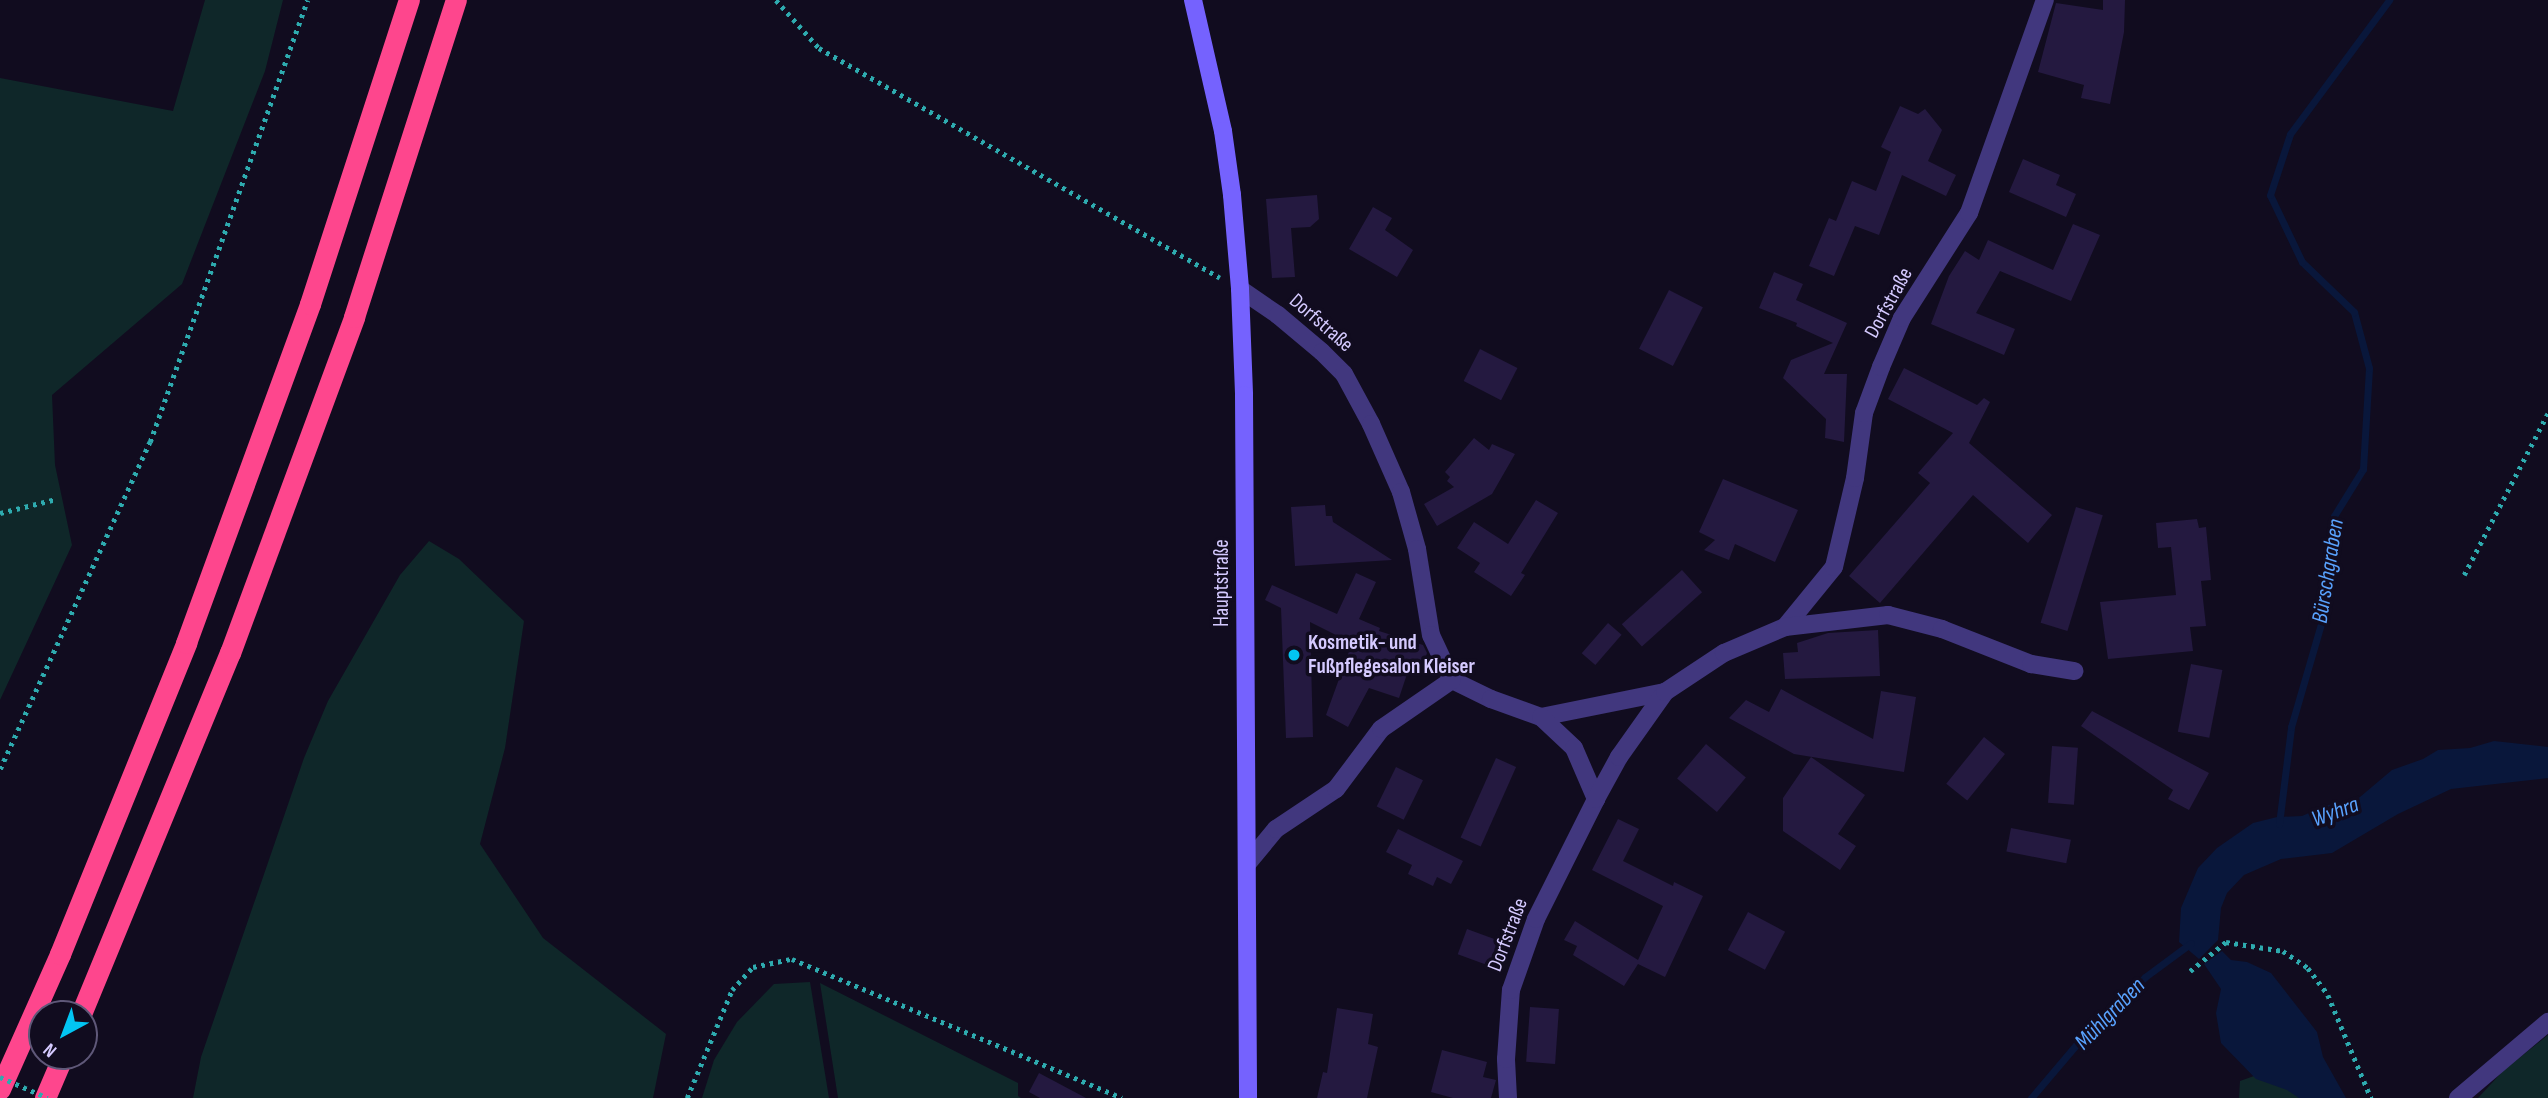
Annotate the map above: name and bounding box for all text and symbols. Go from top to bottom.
street label: Dorfstraße [1859,263,1919,343]
street label: Dorfstraße [1284,288,1358,358]
water label: Bürschgraben [2306,517,2350,625]
street label: Hauptstraße [1209,539,1235,627]
place label: Kosmetik- und Fußpflegesalon Kleiser [1308,630,1475,680]
marker: Kosmetik- und Fußpflegesalon Kleiser [1286,647,1302,663]
water label: Wyhra [2308,791,2362,833]
street label: Dorfstraße [1483,895,1533,975]
water label: Mühlgraben [2069,972,2151,1056]
north arrow [28,1000,98,1070]
text: N [39,1038,62,1062]

